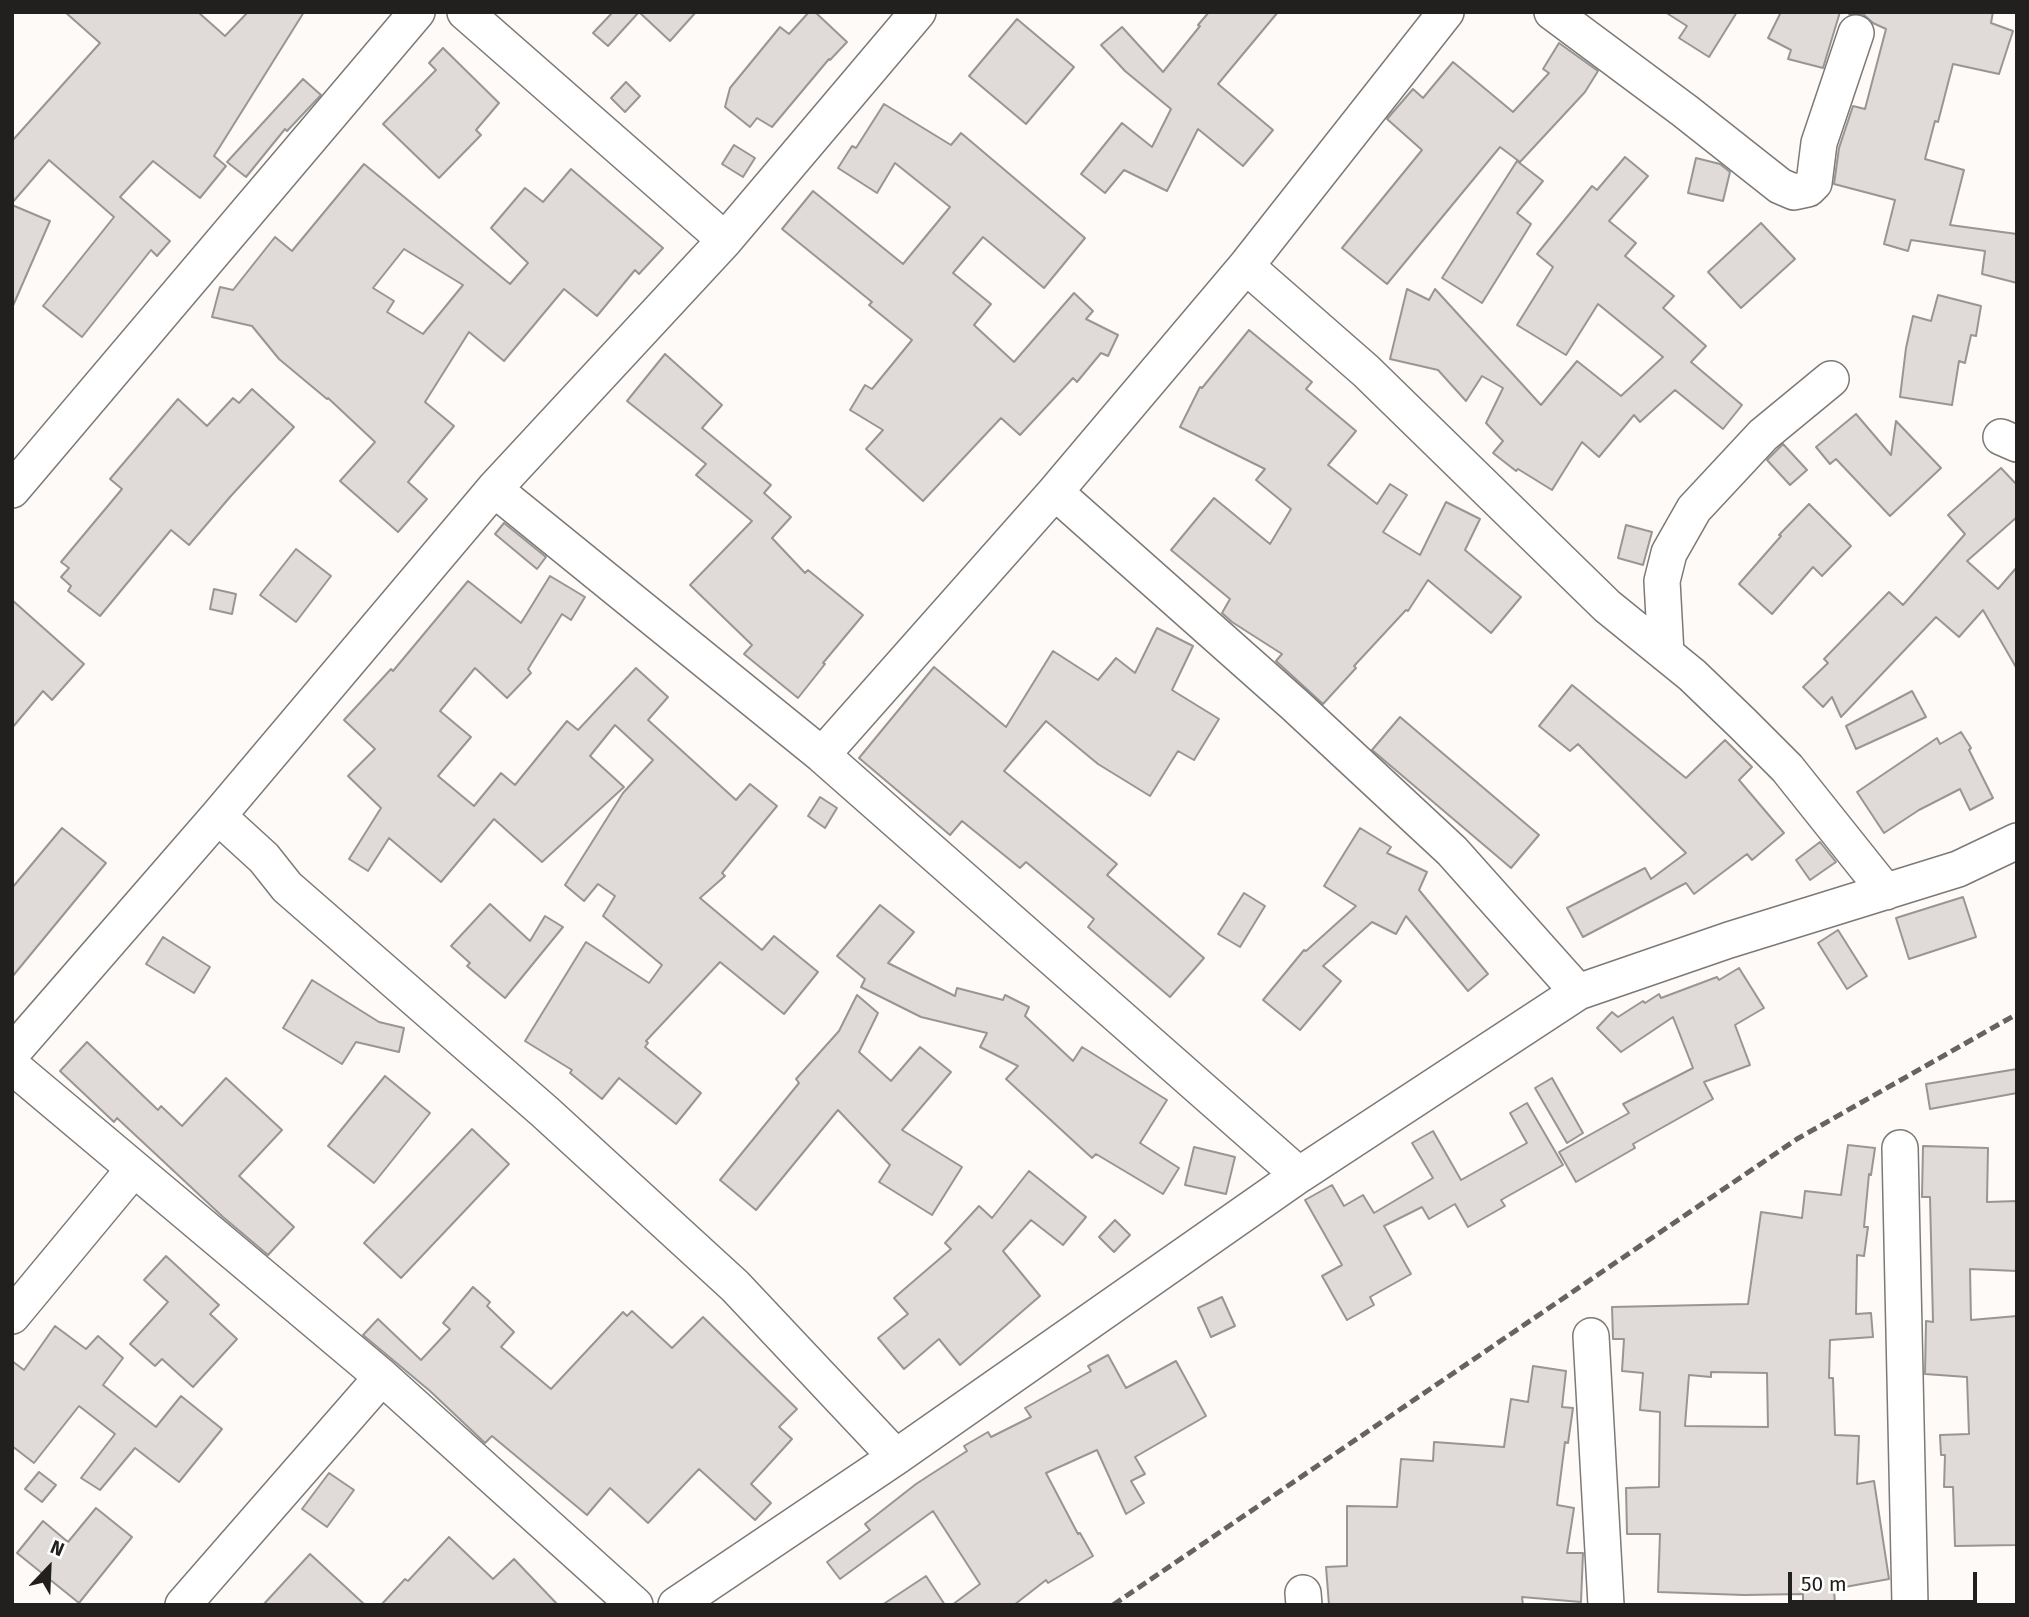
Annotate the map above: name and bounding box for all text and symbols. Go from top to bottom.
north arrow [14,1533,84,1603]
text: N [47,1535,68,1561]
scale bar [1791,1558,1980,1602]
text: 50 m [1801,1571,1847,1597]

